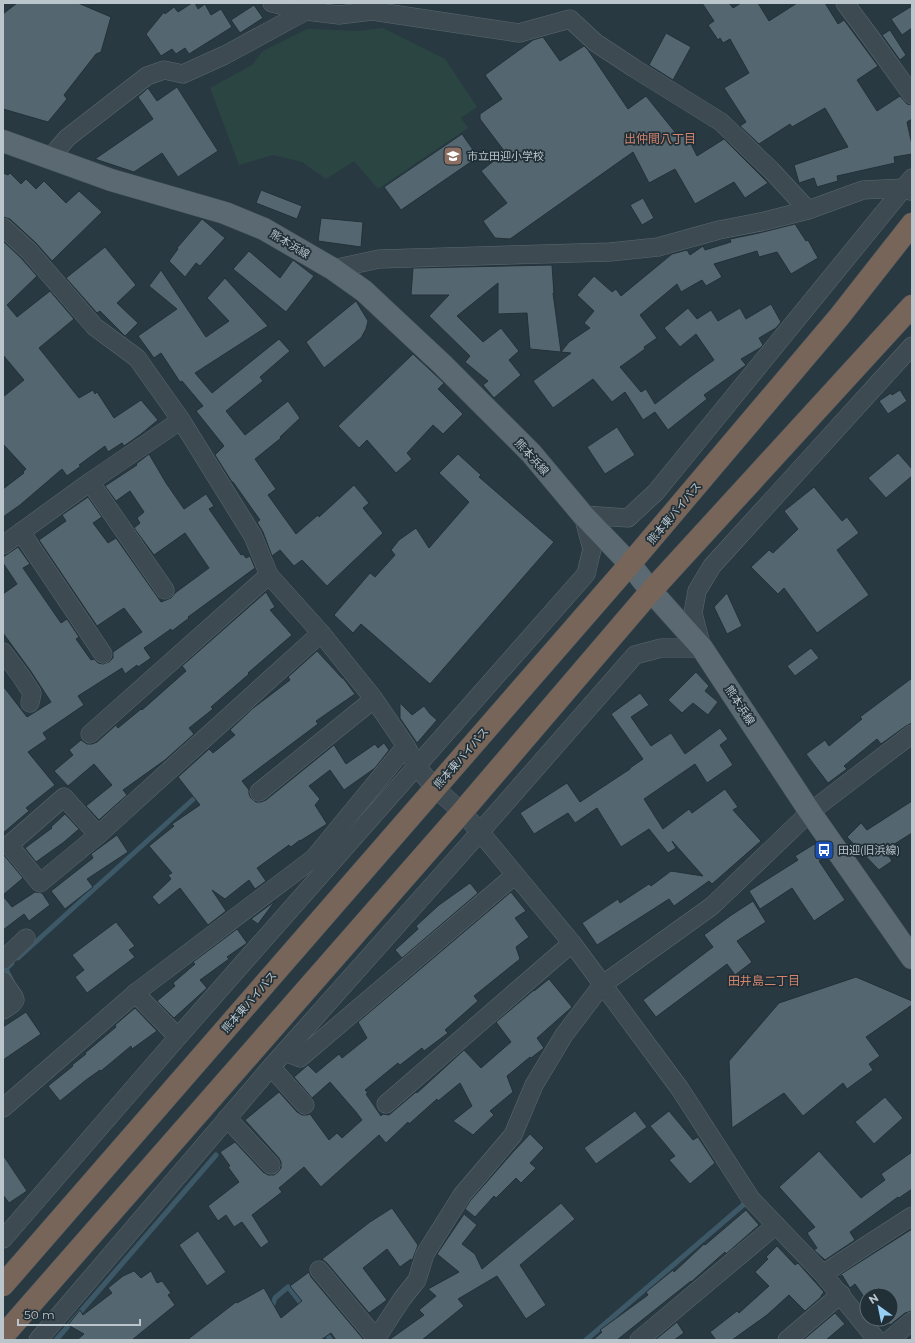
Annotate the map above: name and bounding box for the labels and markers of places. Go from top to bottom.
school or university icon: 市立田迎小学校 [442,145,464,167]
place label: 市立田迎小学校 [467,149,544,163]
bus stop icon: 田迎(旧浜線) [813,839,835,861]
place label: 田迎(旧浜線) [838,843,900,857]

